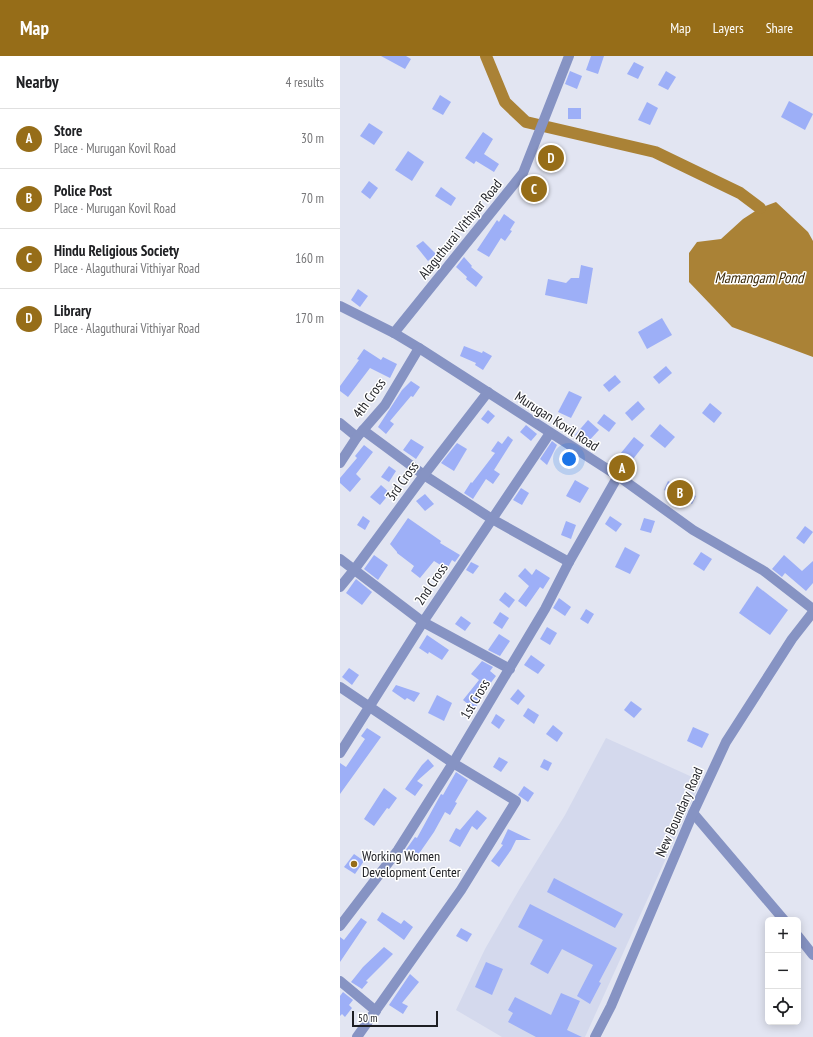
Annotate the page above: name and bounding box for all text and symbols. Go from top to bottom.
text: Map [20,16,49,40]
text: Map [670,19,691,37]
text: Layers [713,19,744,37]
text: Share [766,19,793,37]
text: Nearby [16,71,59,93]
text: 4 results [285,74,324,91]
text: Store [54,121,82,140]
text: A [26,130,32,147]
text: 30 m [301,130,324,147]
text: Place · Murugan Kovil Road [54,140,176,157]
pin: D [538,143,564,173]
pin: C [521,174,547,204]
street label: Alaguthurai Vithiyar Road [414,176,506,282]
text: Police Post [54,181,112,200]
text: B [26,190,32,207]
text: 70 m [301,190,324,207]
text: Place · Murugan Kovil Road [54,200,176,217]
text: Hindu Religious Society [54,241,179,260]
text: C [26,250,32,267]
text: 160 m [295,250,324,267]
text: Place · Alaguthurai Vithiyar Road [54,260,200,277]
water label: Mamangam Pond [714,268,806,287]
text: Library [54,301,91,320]
text: D [26,310,32,327]
text: 170 m [295,310,324,327]
text: Place · Alaguthurai Vithiyar Road [54,320,200,337]
street label: 4th Cross [349,374,390,421]
street label: Murugan Kovil Road [512,387,602,455]
your location [559,449,579,469]
pin: A [609,453,635,483]
street label: 3rd Cross [382,457,423,504]
pin: B [667,478,693,508]
street label: 2nd Cross [410,559,452,609]
street label: 1st Cross [456,676,494,722]
street label: New Boundary Road [651,764,707,860]
place label: Working Women Development Center [362,847,461,881]
marker: Working Women Development Center [349,859,359,869]
map controls [765,917,801,1025]
button: + [765,917,801,953]
button: − [765,953,801,989]
button: locate [765,989,801,1025]
scale bar [352,1009,438,1028]
text: 50 m [358,1011,377,1025]

